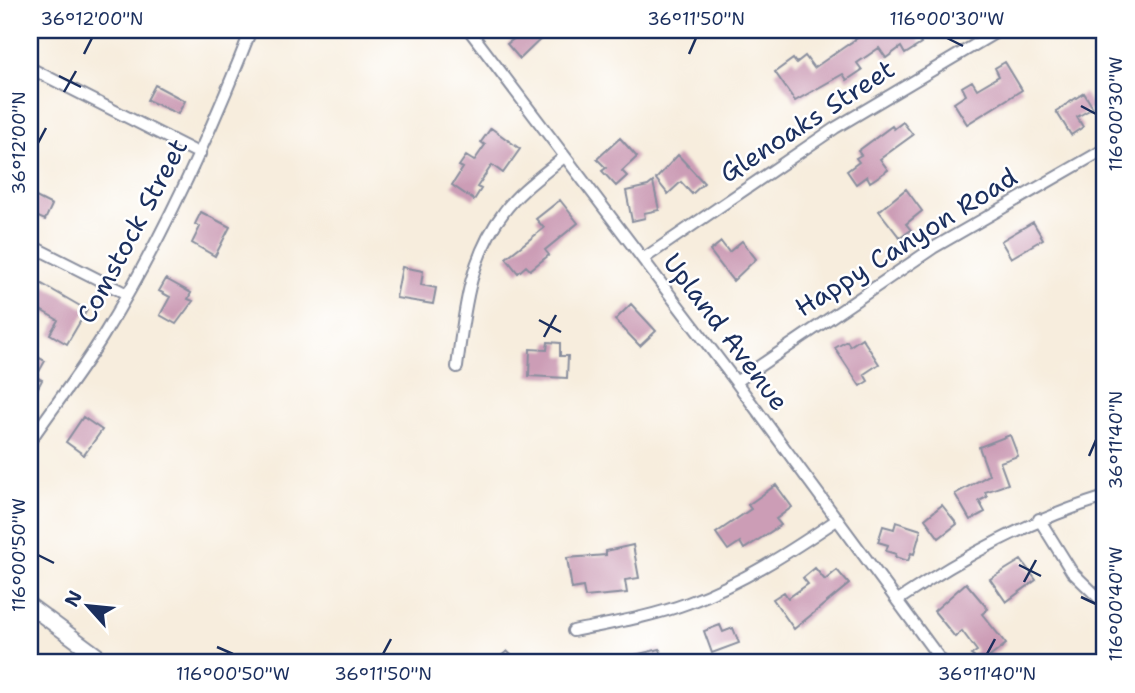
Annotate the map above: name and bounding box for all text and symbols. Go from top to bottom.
text: 36°12'00"N [40,7,144,31]
text: 36°11'50"N [647,7,745,31]
text: 116°00'30"W [890,7,1004,31]
street label: Glenoaks Street [712,51,901,190]
text: 116°00'30"W [1104,57,1128,171]
text: 36°12'00"N [7,91,31,195]
street label: Comstock Street [68,132,195,329]
street label: Happy Canyon Road [788,159,1023,324]
street label: Upland Avenue [656,246,797,418]
text: 36°11'40"N [1104,391,1128,489]
text: 116°00'50"W [7,498,31,612]
text: 116°00'40"W [1104,547,1128,661]
north arrow [52,570,122,640]
text: N [59,586,88,611]
text: 116°00'50"W [176,662,290,686]
text: 36°11'50"N [334,662,432,686]
text: 36°11'40"N [938,662,1036,686]

